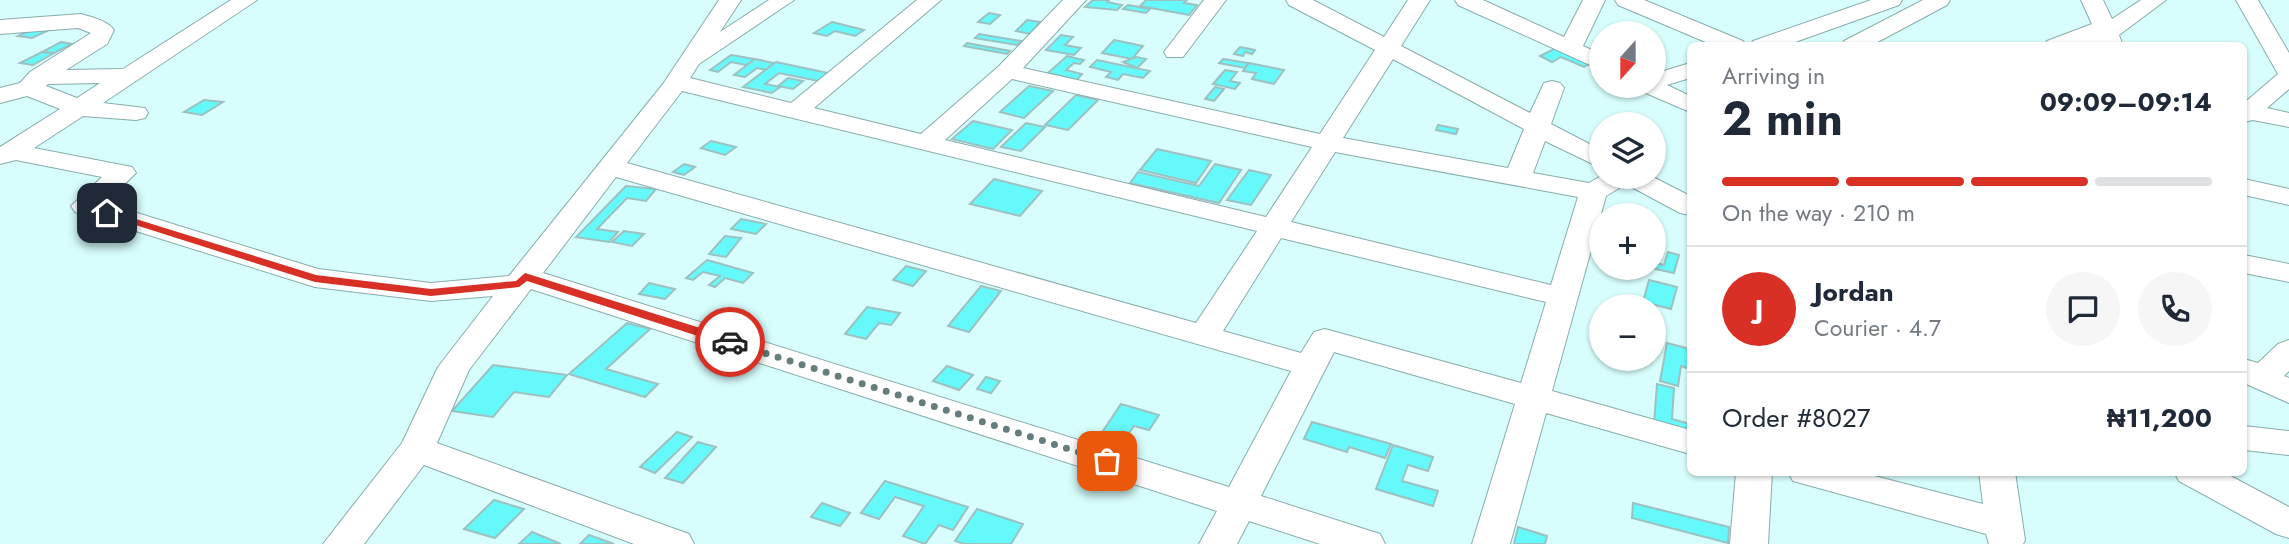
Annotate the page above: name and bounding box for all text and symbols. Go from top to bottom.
north arrow [1589,21,1666,98]
map controls [1589,21,1666,371]
text: Arriving in [1722,59,1825,93]
text: 09:09–09:14 [2040,83,2212,121]
text: 2 min [1722,86,1843,152]
button: layers [1589,112,1666,189]
pin [77,183,137,243]
icon: home [88,194,126,232]
text: On the way · 210 m [1722,196,1915,230]
button: + [1589,203,1666,280]
button: chat [2046,272,2120,346]
button: phone [2138,272,2212,346]
text: Jordan [1814,273,1894,311]
text: J [1755,290,1763,328]
button: − [1589,294,1666,371]
courier [695,307,765,377]
text: Courier · 4.7 [1814,311,1941,345]
icon: car [711,323,749,361]
text: Order #8027 [1722,399,1870,437]
text: ₦11,200 [2107,399,2212,437]
pin [1077,431,1137,491]
icon: bag [1088,442,1126,480]

